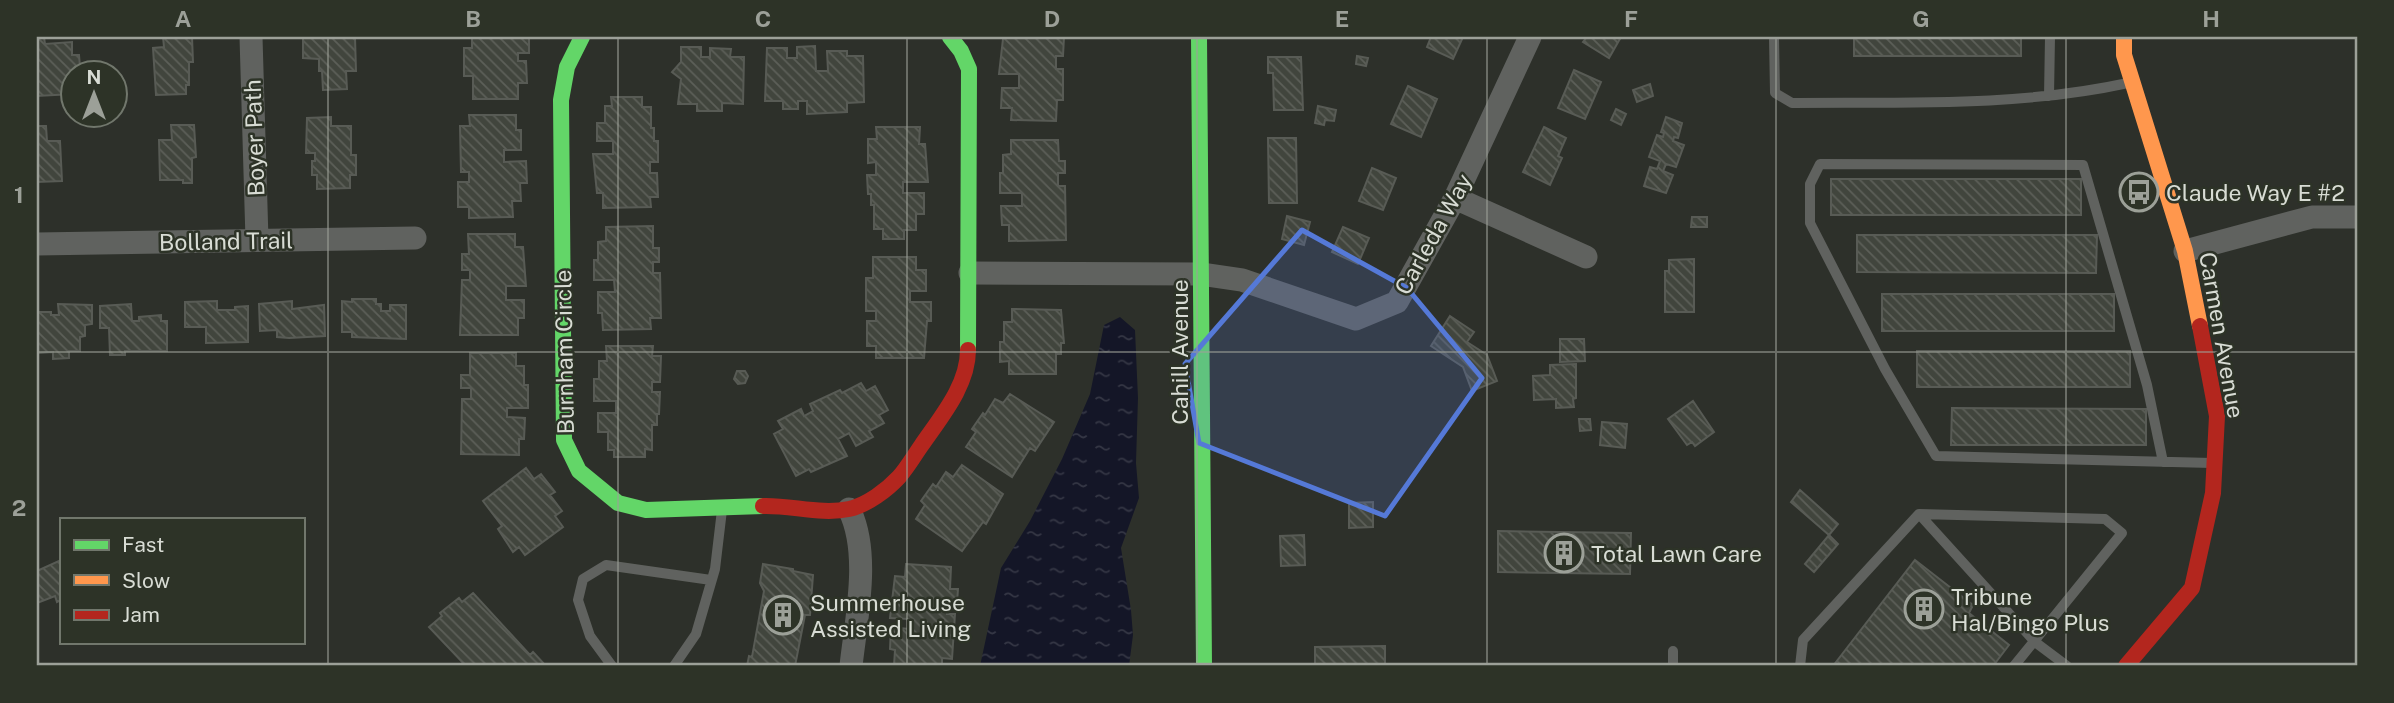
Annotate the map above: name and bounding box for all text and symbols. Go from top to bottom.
text: A [175,5,192,32]
text: B [465,5,481,32]
text: C [755,5,771,32]
text: D [1044,5,1060,32]
text: E [1335,5,1349,32]
text: F [1624,5,1638,32]
text: G [1912,5,1930,32]
text: H [2202,5,2220,32]
north arrow [60,60,130,130]
text: N [87,66,101,88]
street label: Boyer Path [238,79,270,197]
street label: Carleda Way [1389,169,1477,299]
bus stop icon: Claude Way E #2 [2118,171,2160,213]
place label: Claude Way E #2 [2166,179,2345,206]
text: 1 [14,181,24,208]
street label: Bolland Trail [159,226,293,256]
street label: Carmen Avenue [2194,250,2250,420]
street label: Burnham Circle [549,269,579,435]
street label: Cahill Avenue [1166,279,1193,425]
text: 2 [12,494,26,521]
legend [60,518,304,644]
text: Fast [122,532,164,557]
building icon: Total Lawn Care [1543,532,1585,574]
place label: Total Lawn Care [1591,540,1762,567]
text: Slow [122,568,170,593]
place label: Tribune Hal/Bingo Plus [1951,583,2109,636]
building icon: Tribune Hal/Bingo Plus [1903,588,1945,630]
place label: Summerhouse Assisted Living [810,589,971,642]
building icon: Summerhouse Assisted Living [762,594,804,636]
text: Jam [122,602,160,627]

